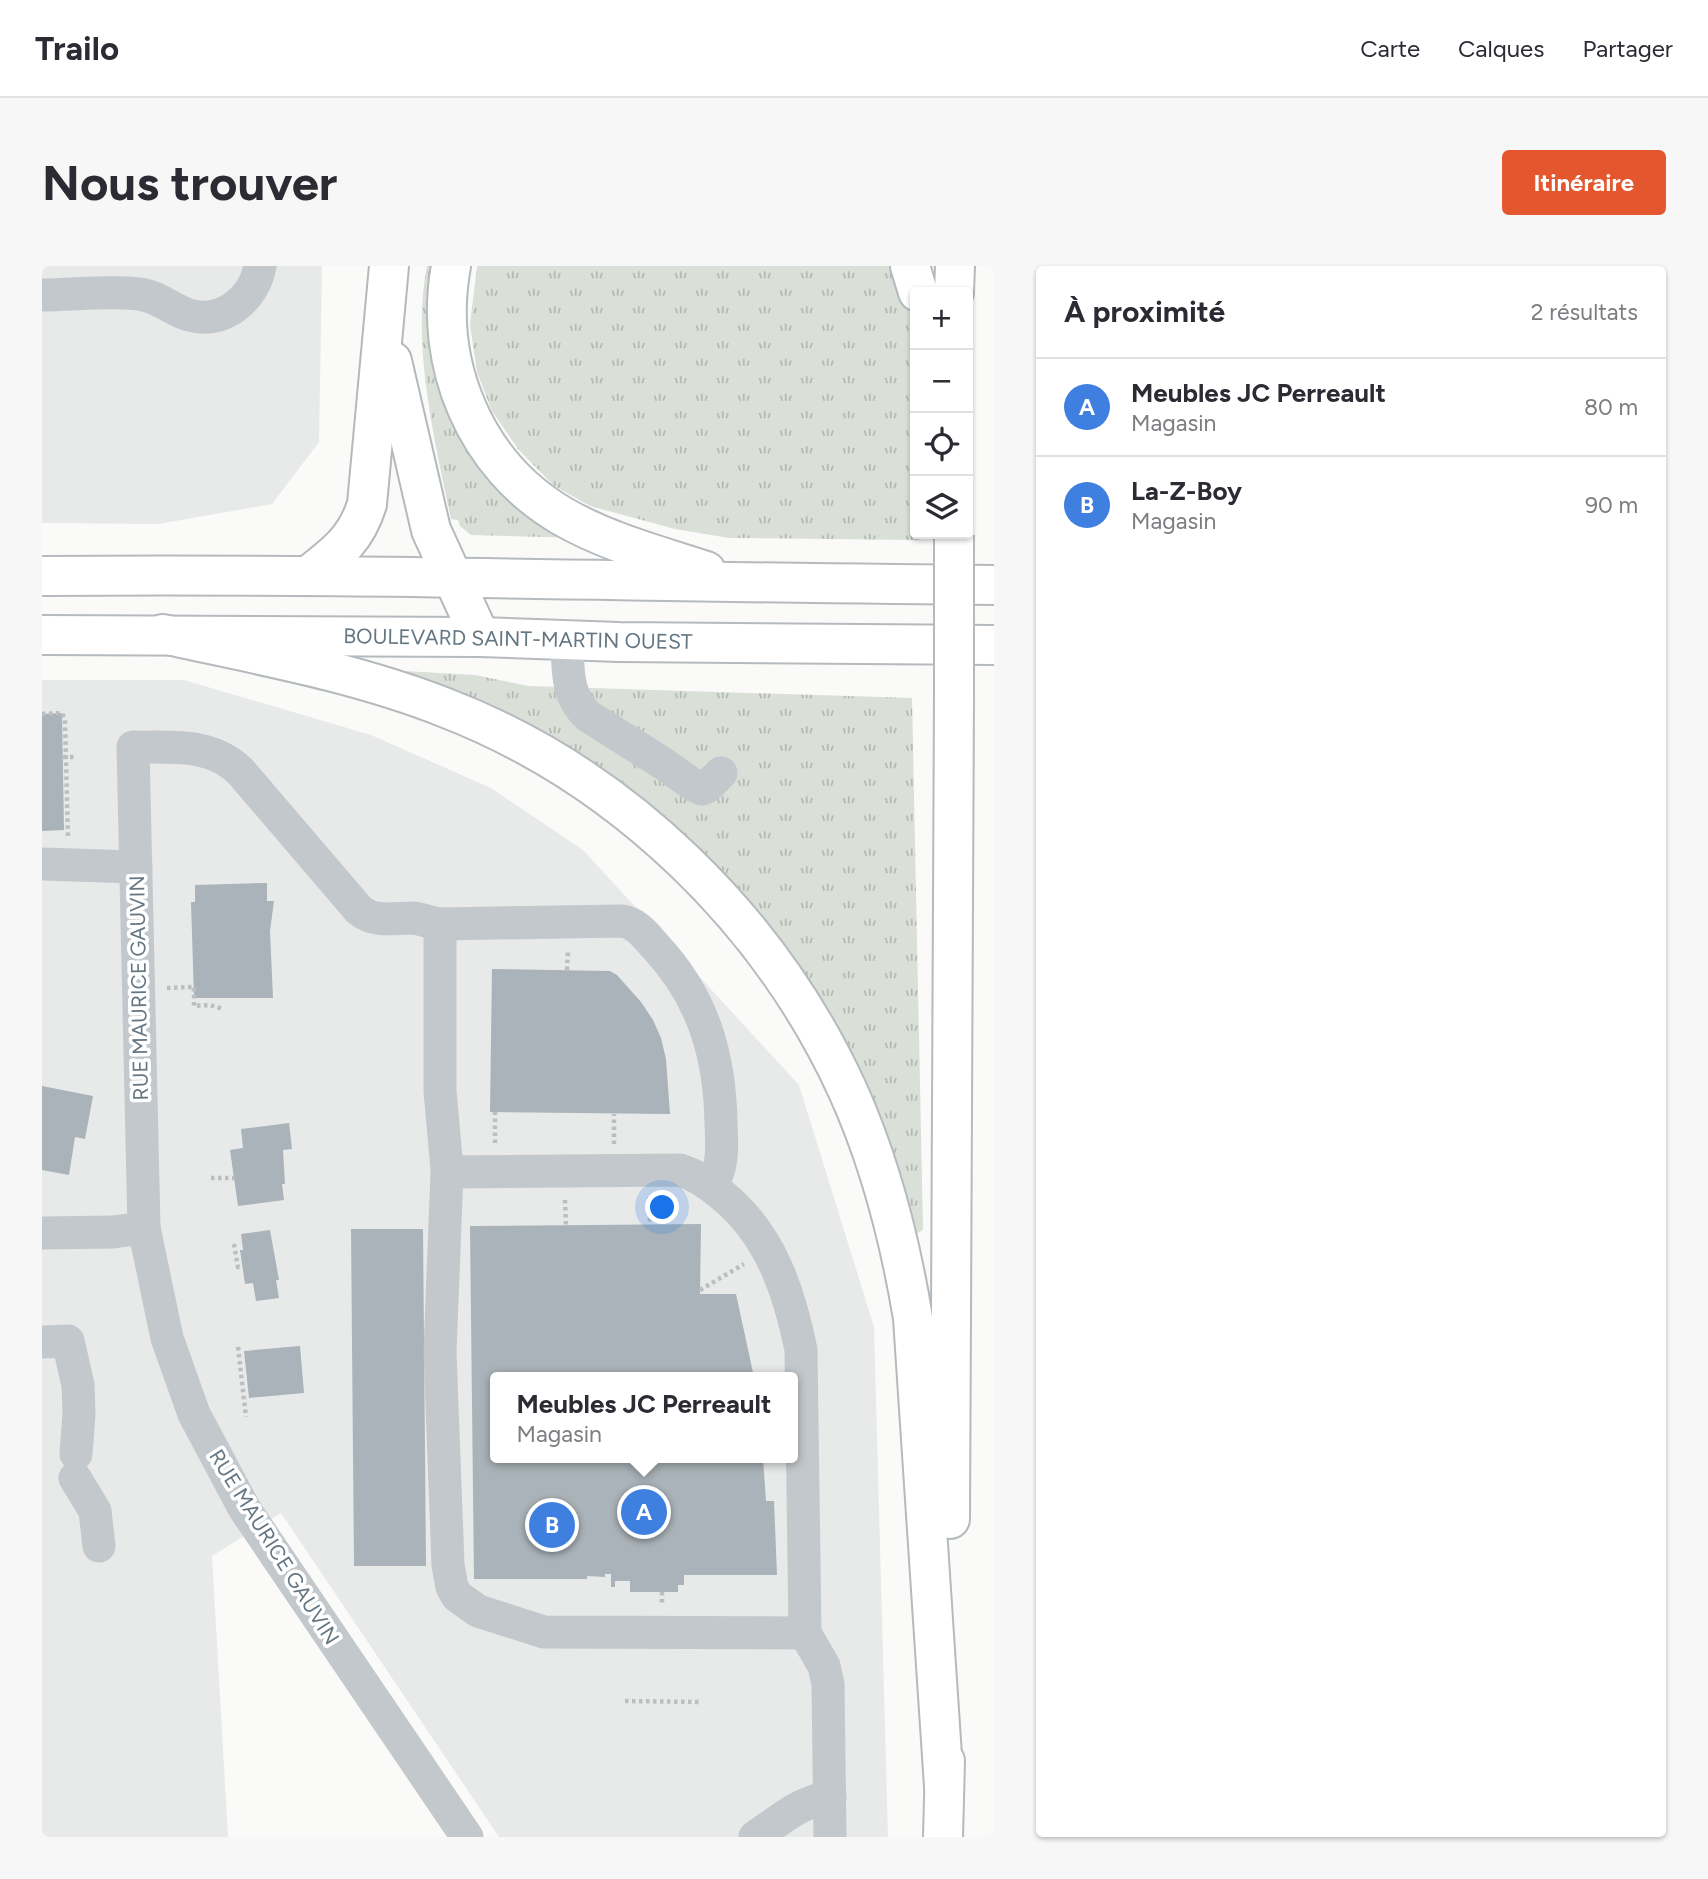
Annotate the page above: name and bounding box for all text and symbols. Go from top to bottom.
text: Trailo [35,29,119,68]
text: Carte [1360,34,1420,63]
text: Calques [1458,34,1544,63]
text: Partager [1582,34,1673,63]
button: Itinéraire [1502,150,1666,215]
text: Nous trouver [42,153,337,212]
map controls [910,287,973,539]
button: + [910,287,973,350]
text: À proximité [1064,293,1225,330]
text: 2 résultats [1531,298,1638,326]
button: − [910,350,973,413]
text: Meubles JC Perreault [1131,377,1386,409]
text: A [1079,393,1095,421]
text: 80 m [1584,393,1638,421]
text: Magasin [1131,409,1216,437]
button: locate [910,413,973,476]
text: La-Z-Boy [1131,475,1242,507]
button: layers [910,476,973,539]
text: B [1080,491,1094,519]
text: 90 m [1585,491,1638,519]
text: Magasin [1131,507,1216,535]
street label: BOULEVARD SAINT-MARTIN OUEST [343,623,693,654]
street label: RUE MAURICE GAUVIN [124,875,153,1101]
your location [645,1190,679,1224]
popup [490,1372,798,1463]
text: Meubles JC Perreault [517,1388,771,1420]
text: Magasin [517,1420,602,1448]
street label: RUE MAURICE GAUVIN [204,1445,345,1649]
pin: A [621,1486,667,1538]
pin: B [529,1499,575,1551]

